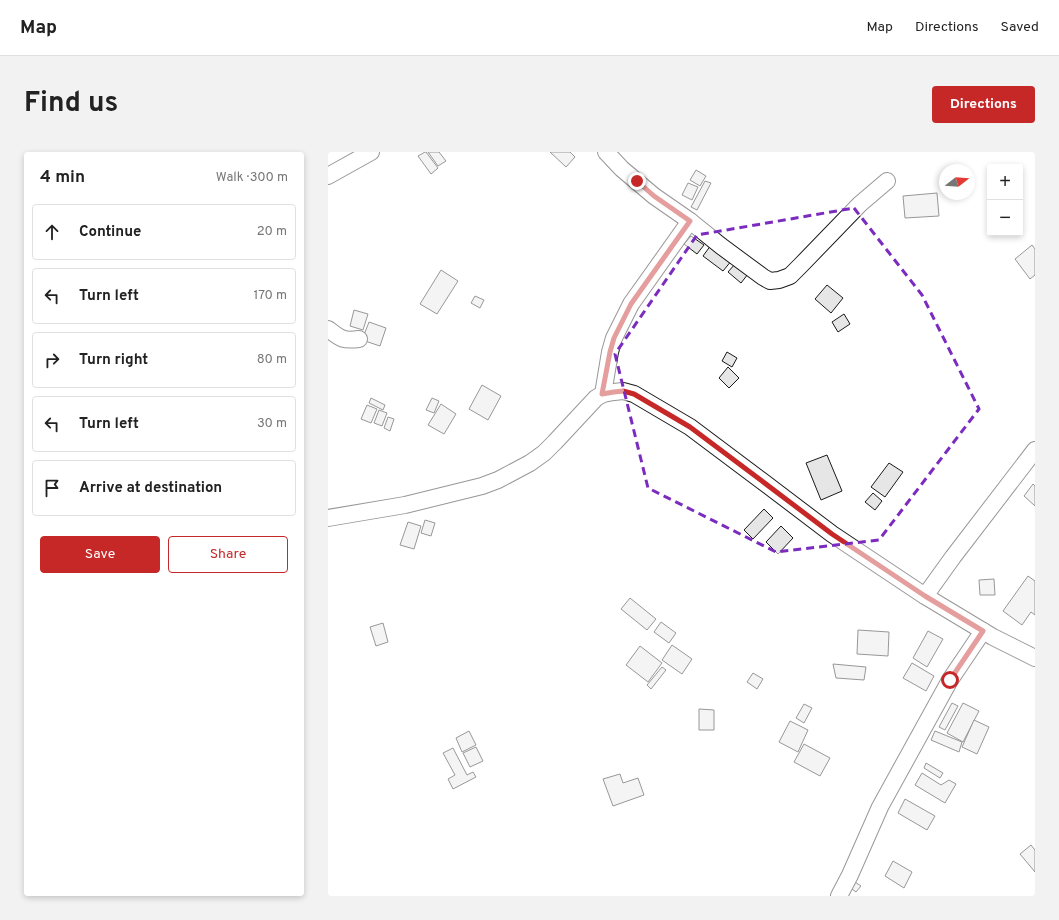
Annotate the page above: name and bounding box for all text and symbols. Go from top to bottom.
text: Map [20,16,57,40]
text: Map [867,19,893,36]
text: Directions [915,19,979,36]
text: Saved [1001,19,1039,36]
text: Find us [24,86,118,122]
button: Directions [932,86,1035,123]
north arrow [939,164,975,200]
map controls [987,164,1023,236]
button: + [987,164,1023,200]
text: 4 min [40,167,85,189]
text: Walk · 300 m [216,170,288,186]
route end [628,172,646,190]
button: − [987,200,1023,236]
icon: ahead [41,221,63,243]
text: Continue [79,223,141,242]
text: 20 m [257,224,287,240]
icon: left [41,285,63,307]
text: Turn left [79,287,139,306]
text: 170 m [253,288,287,304]
icon: right [41,349,63,371]
text: Turn right [79,351,148,370]
text: 80 m [257,352,287,368]
icon: left [41,413,63,435]
text: Turn left [79,415,139,434]
text: 30 m [257,416,287,432]
icon: arrive [41,477,63,499]
text: Arrive at destination [79,479,222,498]
button: Save [40,536,160,573]
button: Share [168,536,288,573]
route start [941,671,959,689]

